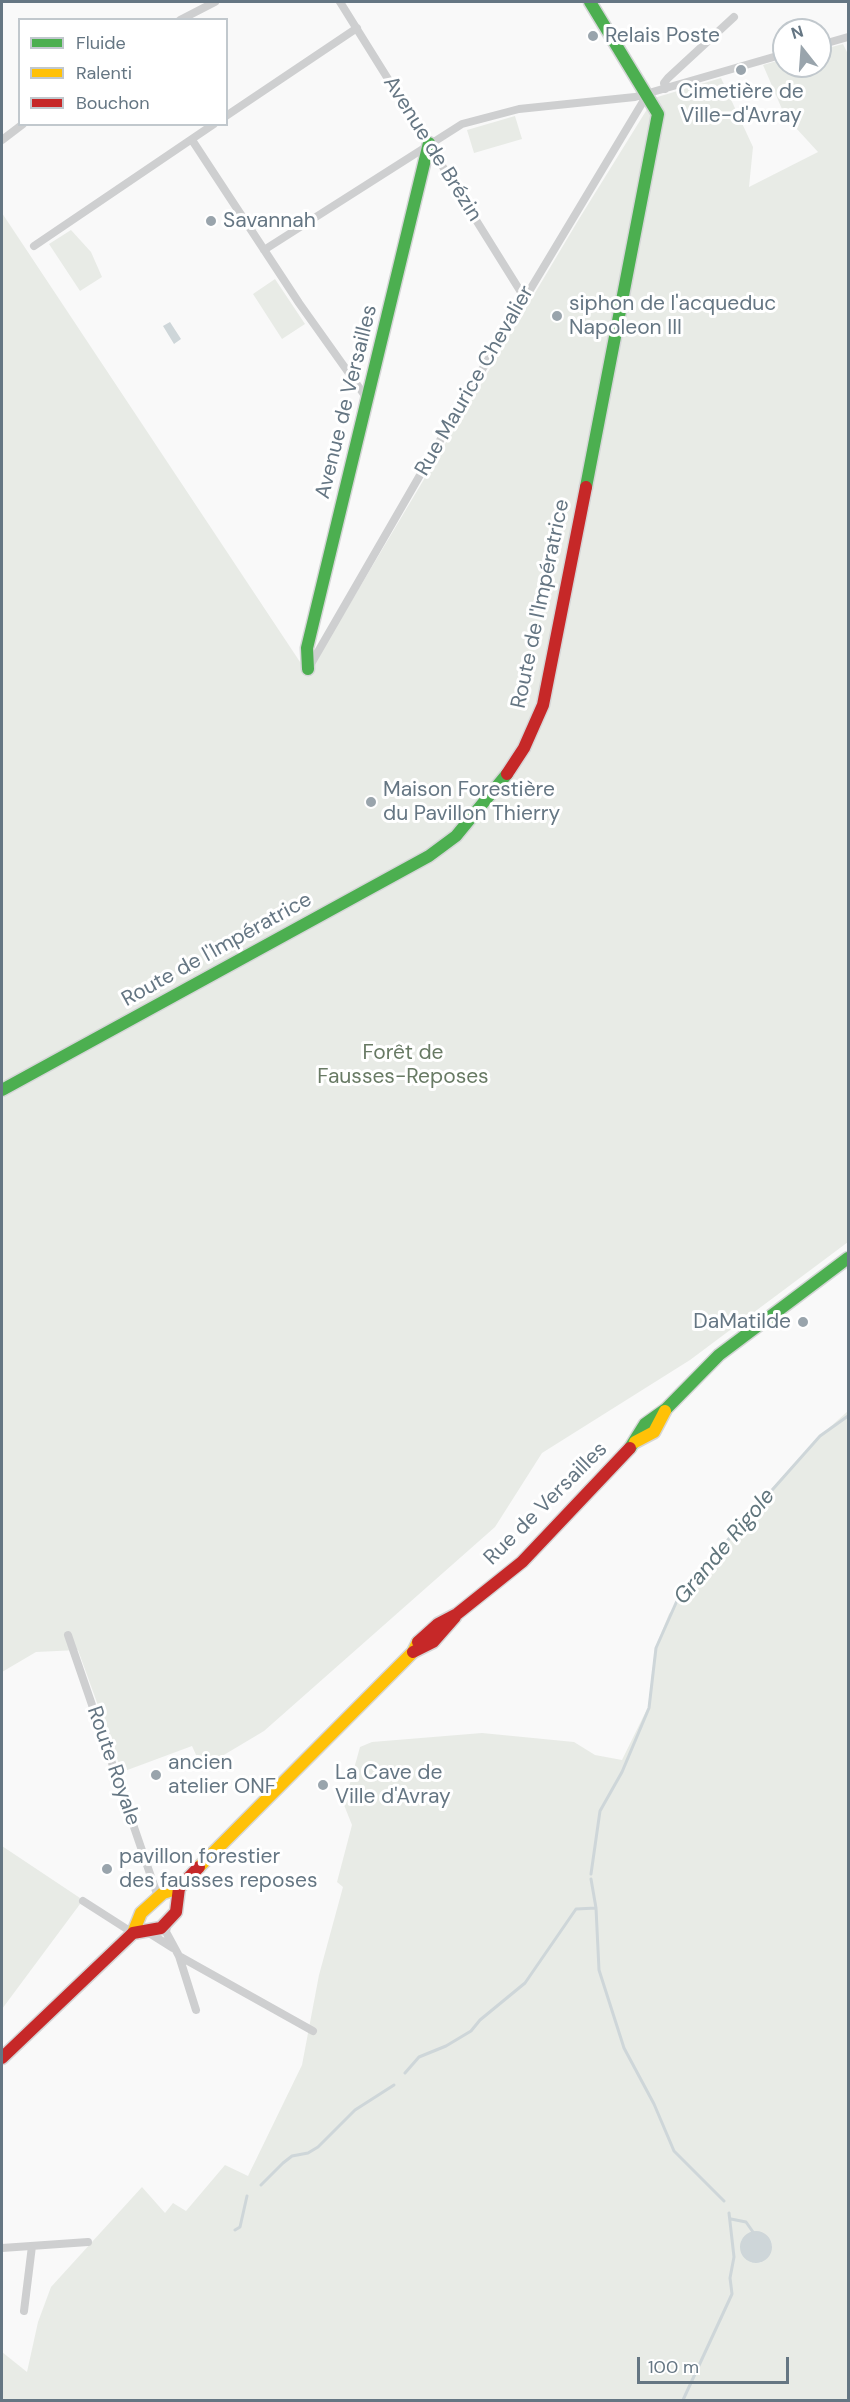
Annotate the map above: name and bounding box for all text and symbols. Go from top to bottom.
legend [18,18,228,126]
north arrow [772,18,832,78]
text: N [789,20,806,44]
place label: Relais Poste [605,23,720,49]
marker: Relais Poste [586,29,600,43]
text: Fluide [76,31,126,55]
text: Ralenti [76,61,132,85]
marker: Cimetière de Ville-d'Avray [734,63,748,77]
street label: Avenue de Brézin [377,72,487,226]
place label: Cimetière de Ville-d'Avray [678,79,804,129]
text: Bouchon [76,91,150,115]
place label: Savannah [223,208,316,234]
marker: Savannah [204,214,218,228]
street label: Rue Maurice Chevalier [410,281,540,481]
place label: siphon de l'acqueduc Napoleon III [569,291,776,341]
street label: Avenue de Versailles [311,302,383,502]
marker: siphon de l'acqueduc Napoleon III [550,309,564,323]
street label: Route de l'Impératrice [507,497,575,711]
place label: Maison Forestière du Pavillon Thierry [383,777,560,827]
marker: Maison Forestière du Pavillon Thierry [364,795,378,809]
street label: Route de l'Impératrice [118,887,316,1013]
park label: Forêt de Fausses-Reposes [317,1040,489,1090]
place label: DaMatilde [693,1309,791,1335]
marker: DaMatilde [796,1315,810,1329]
street label: Rue de Versailles [479,1437,613,1571]
water label: Grande Rigole [669,1484,781,1610]
street label: Route Royale [81,1703,145,1829]
place label: ancien atelier ONF [168,1750,276,1800]
place label: La Cave de Ville d'Avray [335,1760,451,1810]
marker: ancien atelier ONF [149,1768,163,1782]
marker: La Cave de Ville d'Avray [316,1778,330,1792]
place label: pavillon forestier des fausses reposes [119,1844,317,1894]
marker: pavillon forestier des fausses reposes [100,1862,114,1876]
scale bar [640,2345,792,2383]
text: 100 m [648,2355,699,2379]

